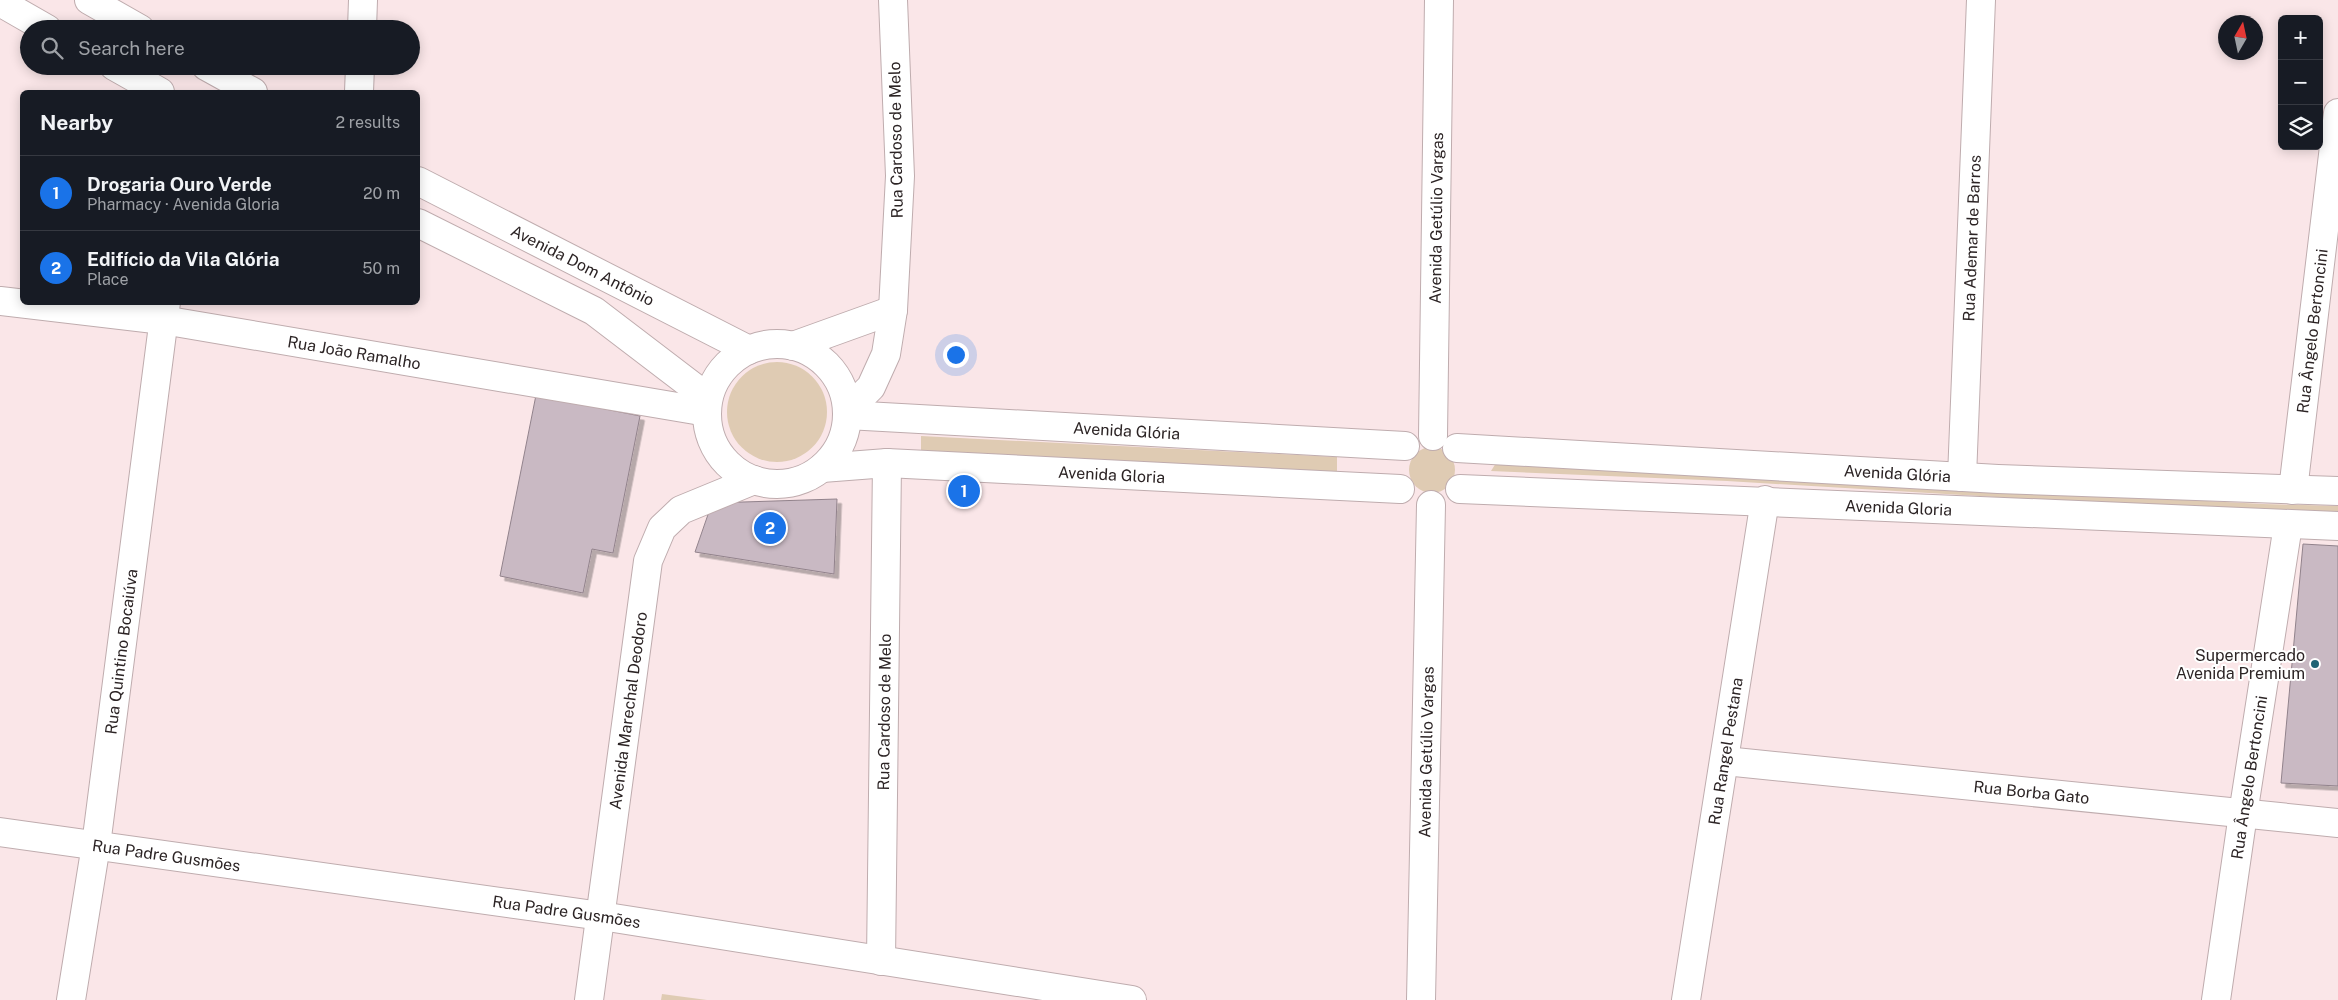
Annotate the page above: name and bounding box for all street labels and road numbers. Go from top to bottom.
street label: Rua Cardoso de Melo [885,61,907,219]
street label: Avenida Getúlio Vargas [1425,132,1447,304]
street label: Rua Ademar de Barros [1959,155,1984,322]
street label: Avenida Dom Antônio [508,221,658,310]
street label: Rua Ângelo Bertoncini [2293,248,2331,414]
street label: Rua João Ramalho [286,332,422,373]
street label: Avenida Glória [1072,418,1181,443]
street label: Avenida Glória [1843,461,1951,486]
street label: Avenida Gloria [1057,462,1166,487]
street label: Avenida Gloria [1845,496,1953,519]
street label: Rua Quintino Bocaiúva [101,568,141,736]
street label: Avenida Marechal Deodoro [605,610,651,811]
street label: Rua Cardoso de Melo [874,633,894,791]
street label: Avenida Getúlio Vargas [1415,666,1437,838]
street label: Rua Rangel Pestana [1704,676,1746,826]
street label: Rua Ângelo Bertoncini [2227,694,2271,861]
street label: Rua Borba Gato [1973,777,2090,807]
street label: Rua Padre Gusmões [91,836,242,875]
street label: Rua Padre Gusmões [491,891,642,932]

